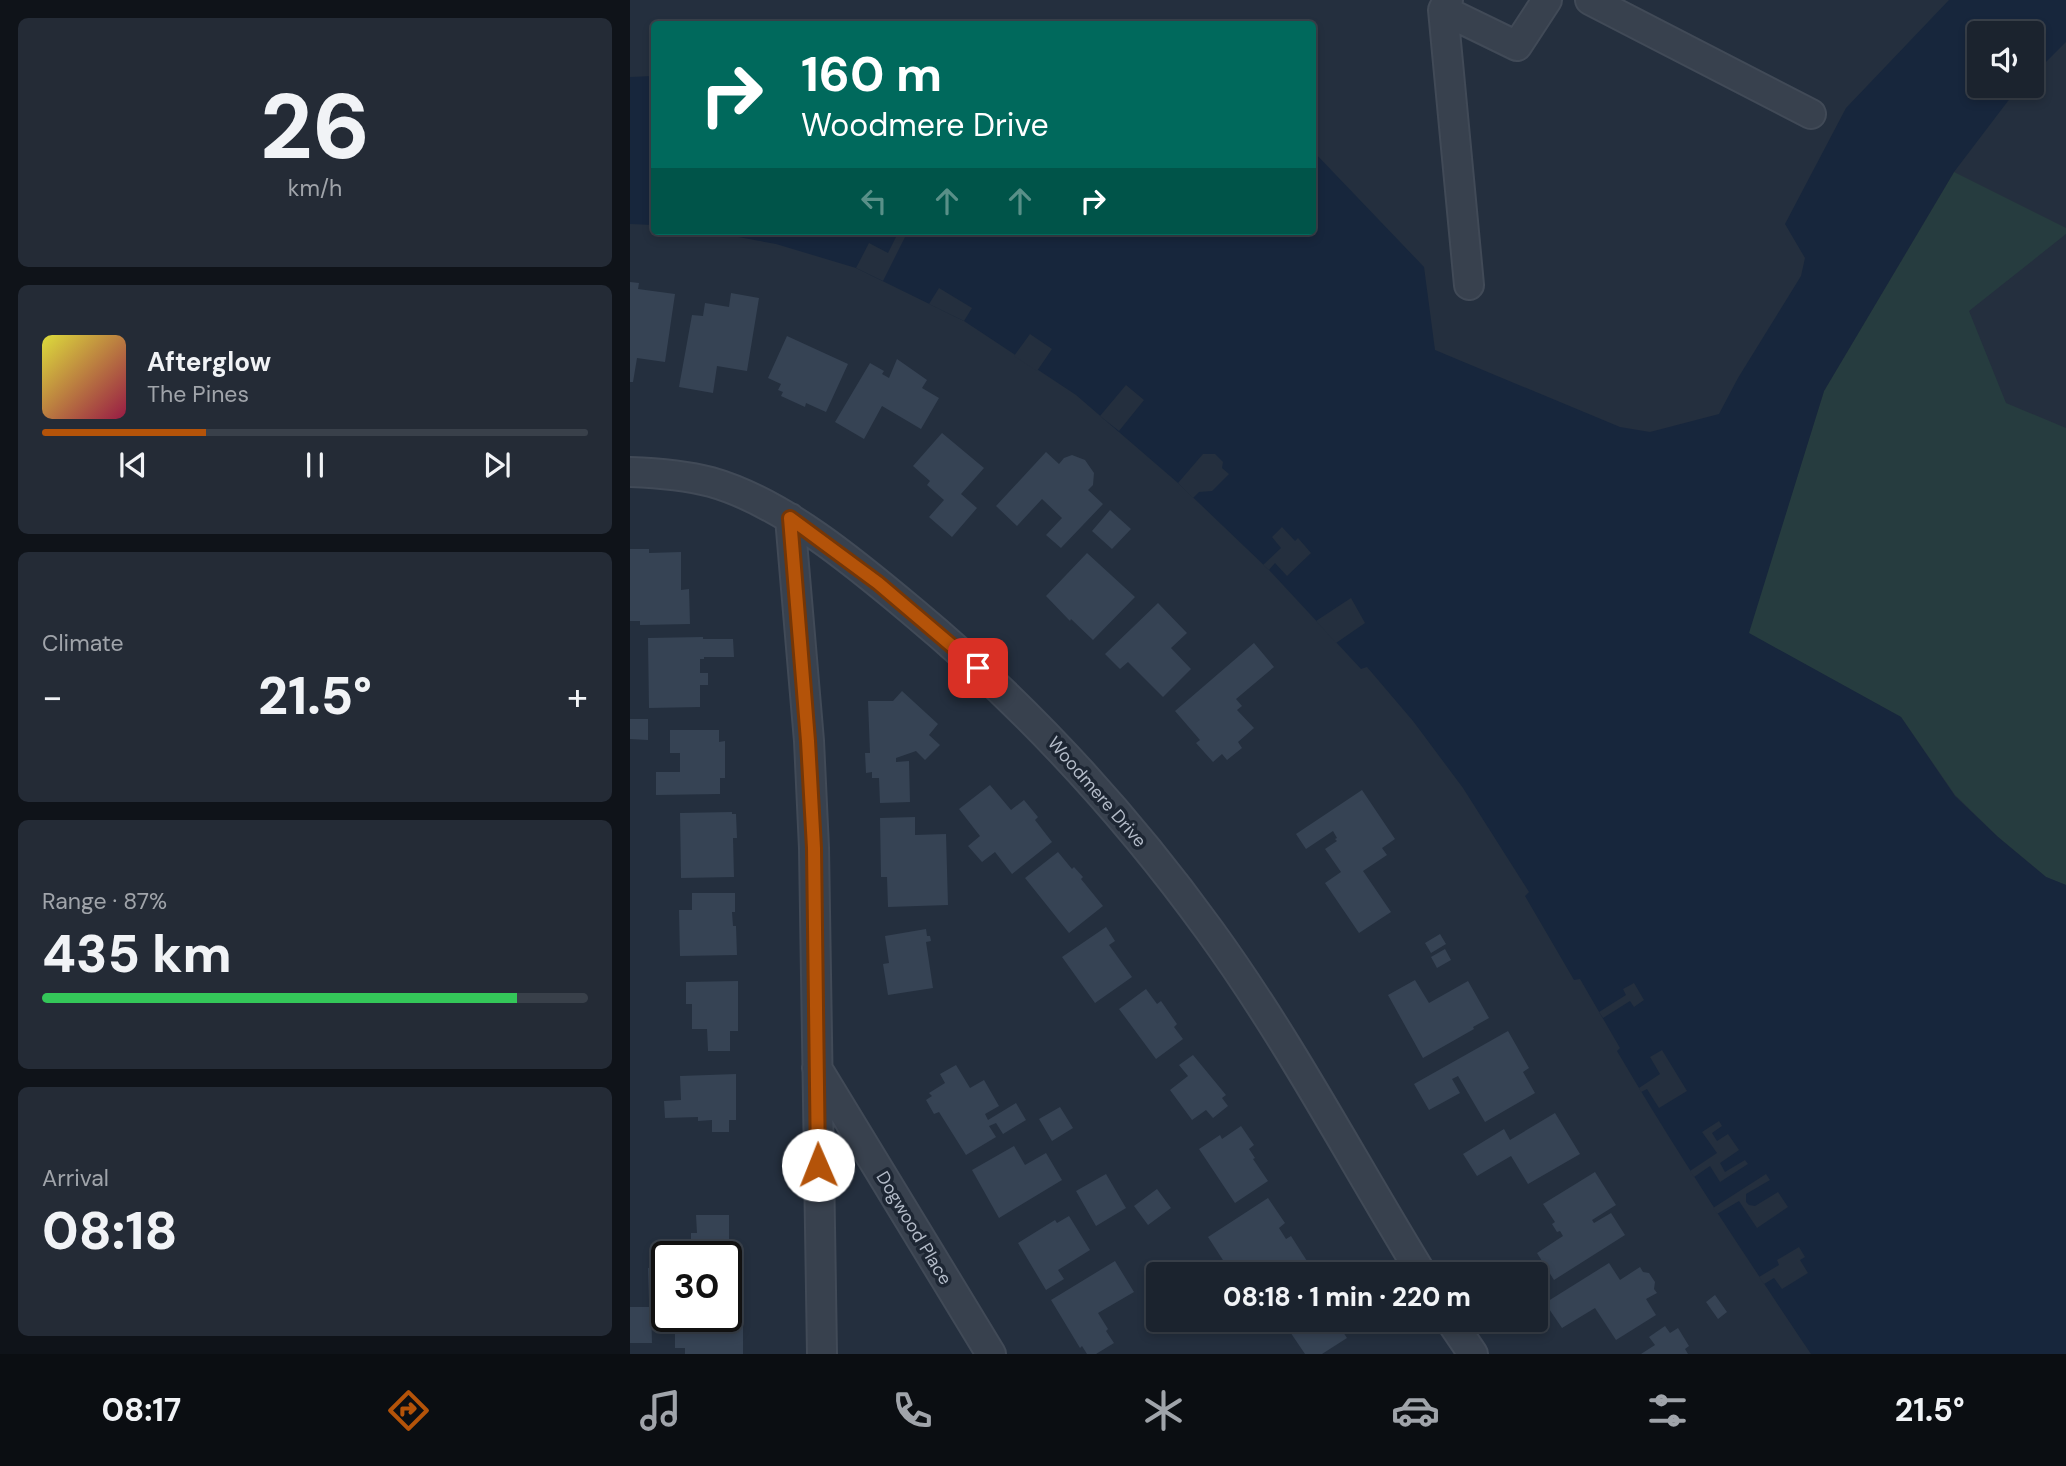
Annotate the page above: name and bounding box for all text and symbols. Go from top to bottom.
map controls [1967,21,2044,98]
button: sound [1967,21,2044,98]
text: 160 m [801,42,942,106]
icon: right [686,49,777,140]
text: 26 [260,68,370,186]
text: Woodmere Drive [801,104,1049,146]
text: km/h [288,173,342,203]
icon: left [855,182,893,220]
icon: ahead [928,182,966,220]
icon: ahead [1001,182,1039,220]
icon: right [1074,182,1112,220]
text: Afterglow [147,345,271,379]
text: The Pines [147,379,249,409]
icon: previous [114,446,152,484]
icon: pause [296,446,334,484]
icon: next [478,446,516,484]
text: Climate [42,628,124,658]
pin [948,638,1008,698]
icon: arrive [959,649,997,687]
text: 21.5° [258,662,372,730]
text: − [42,672,63,722]
text: + [567,672,588,722]
street label: Woodmere Drive [1042,732,1152,852]
text: Range · 87% [42,886,167,916]
text: 435 km [42,920,232,988]
position arrow [781,1128,855,1202]
text: Arrival [42,1163,109,1193]
street label: Dogwood Place [871,1167,957,1289]
text: 08:18 [42,1197,177,1265]
speed limit sign: 30 [651,1241,742,1332]
text: 08:18 · 1 min · 220 m [1223,1280,1471,1314]
icon: directions [384,1386,433,1435]
icon: music [636,1386,685,1435]
icon: phone [888,1386,937,1435]
icon: climate [1139,1386,1188,1435]
icon: car [1391,1386,1440,1435]
icon: filters [1643,1386,1692,1435]
text: 08:17 [101,1389,181,1431]
text: 21.5° [1895,1389,1965,1431]

